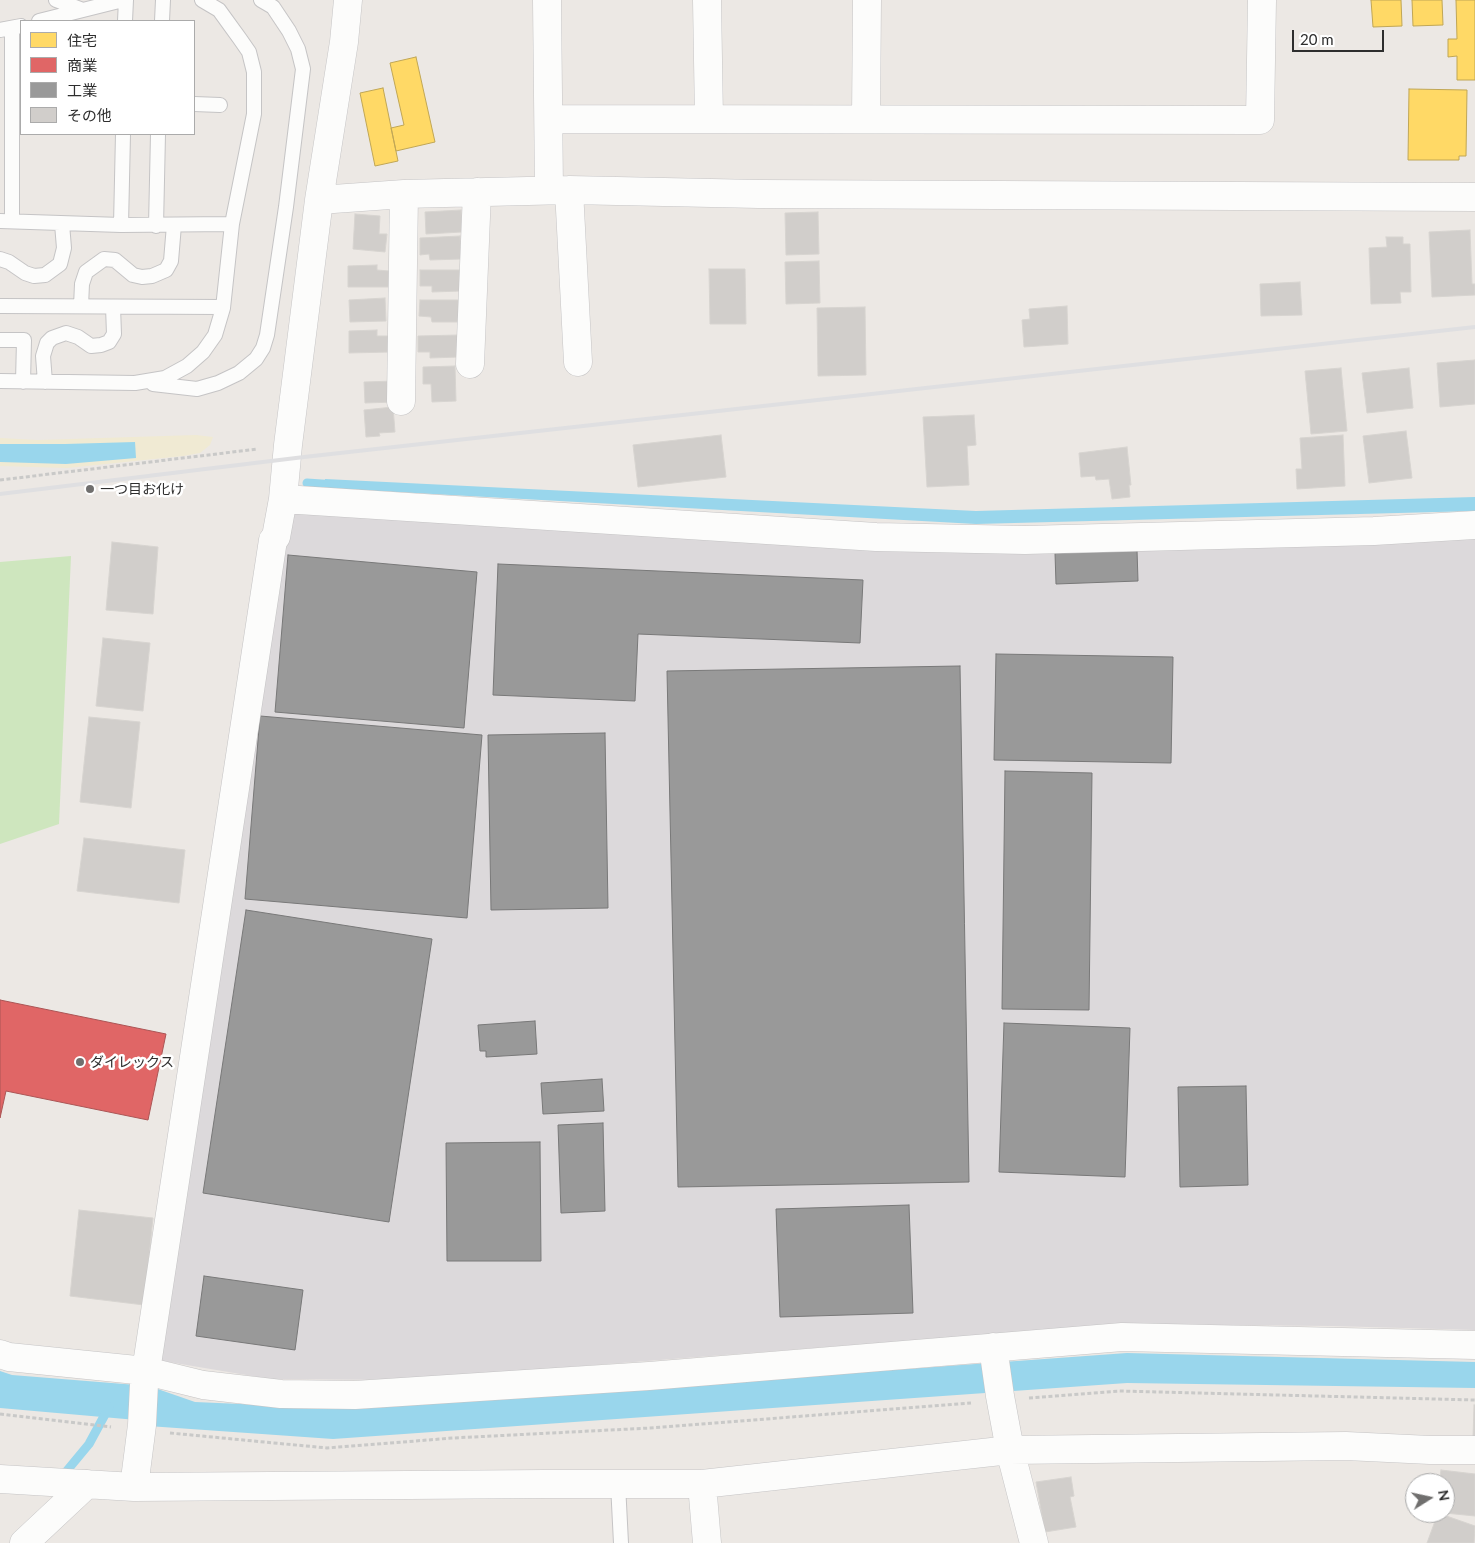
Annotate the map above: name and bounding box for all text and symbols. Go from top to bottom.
legend [20,20,195,135]
scale bar [1295,20,1388,52]
text: 20 m [1300,30,1334,48]
text: 住宅 [67,31,97,49]
text: 商業 [67,56,97,74]
text: 工業 [67,81,97,99]
text: その他 [67,106,112,124]
place label: 一つ目お化け [100,481,184,497]
marker: 一つ目お化け [84,483,96,495]
place label: ダイレックス [90,1054,174,1070]
marker: ダイレックス [74,1056,86,1068]
north arrow [1405,1473,1455,1523]
text: N [1435,1489,1454,1502]

